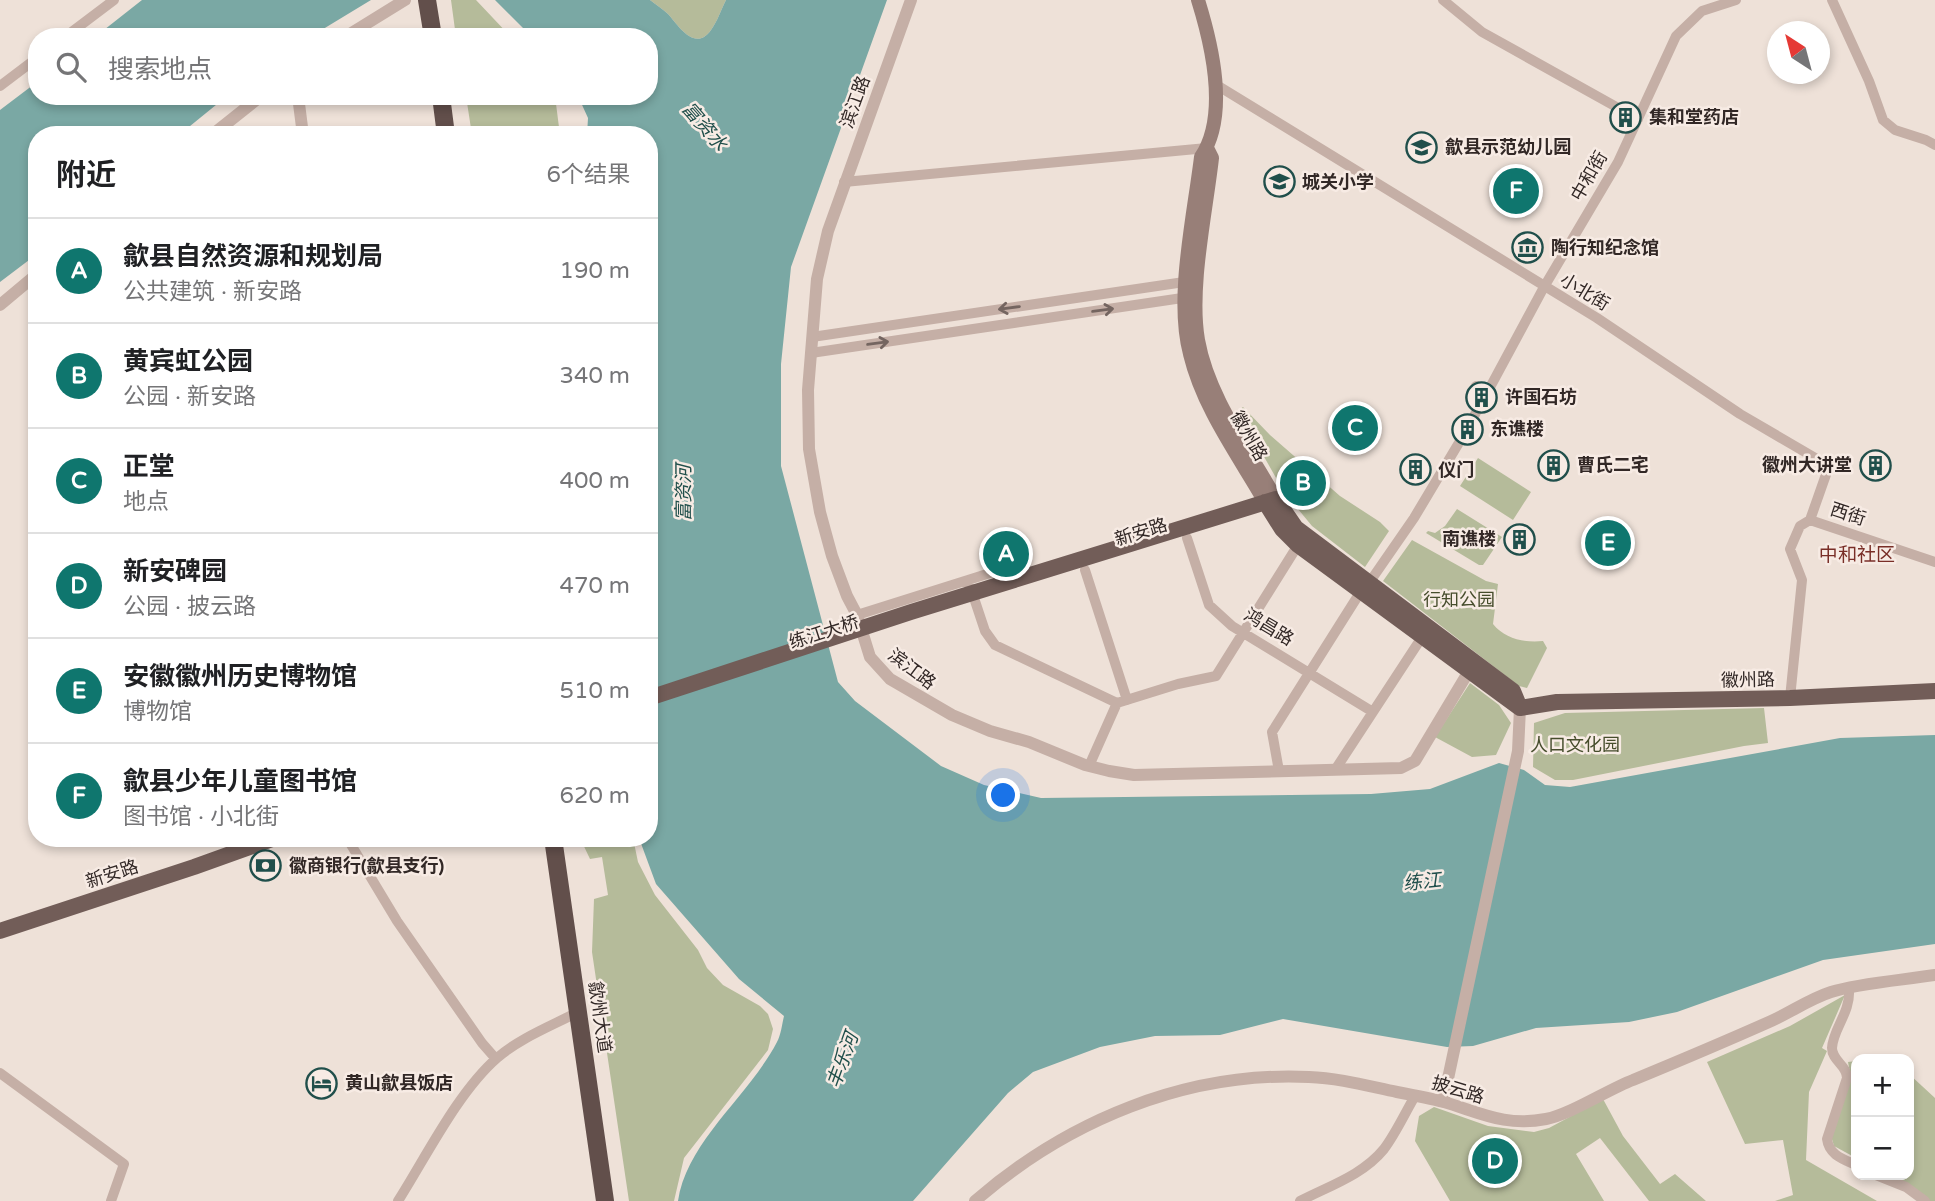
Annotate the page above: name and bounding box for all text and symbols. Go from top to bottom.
north arrow [1767,21,1830,84]
search box [28,28,658,105]
icon: search [52,48,90,86]
text: 搜索地点 [108,54,212,85]
street label: 滨江路 [835,73,875,131]
water label: 富资水 [677,98,732,156]
building icon: 集和堂药店 [1609,100,1643,134]
place label: 集和堂药店 [1649,106,1739,128]
school or university icon: 歙县示范幼儿园 [1405,130,1439,164]
place label: 歙县示范幼儿园 [1445,136,1571,158]
street label: 中和街 [1566,147,1612,205]
text: 附近 [56,157,116,194]
text: 6个结果 [547,161,630,189]
school or university icon: 城关小学 [1262,165,1296,199]
pin: F [1493,165,1539,217]
place label: 城关小学 [1302,171,1374,193]
museum icon: 陶行知纪念馆 [1511,231,1545,265]
place label: 陶行知纪念馆 [1551,237,1659,259]
text: 歙县自然资源和规划局 [123,241,383,272]
text: A [70,257,88,285]
text: 190 m [560,257,630,285]
street label: 小北街 [1556,269,1614,315]
text: 公共建筑 · 新安路 [123,278,302,306]
one-way arrow [998,302,1021,315]
one-way arrow [1092,303,1114,316]
one-way arrow [867,336,889,349]
text: 黄宾虹公园 [123,346,253,377]
text: B [71,362,87,390]
text: 340 m [560,362,630,390]
building icon: 许国石坊 [1465,380,1499,414]
text: 公园 · 新安路 [123,383,256,411]
place label: 许国石坊 [1505,386,1577,408]
pin: C [1332,402,1378,454]
street label: 徽州路 [1226,407,1272,465]
building icon: 东谯楼 [1450,412,1484,446]
place label: 东谯楼 [1490,418,1544,440]
building icon: 曹氏二宅 [1537,448,1571,482]
building icon: 徽州大讲堂 [1858,448,1892,482]
text: 正堂 [123,451,175,482]
building icon: 仪门 [1398,453,1432,487]
place label: 曹氏二宅 [1577,454,1649,476]
place label: 徽州大讲堂 [1762,454,1852,476]
pin: B [1280,457,1326,509]
place label: 仪门 [1438,459,1474,481]
water label: 富资河 [673,461,695,522]
text: C [71,467,87,495]
text: 400 m [560,467,630,495]
text: 地点 [123,488,169,516]
street label: 西街 [1827,498,1869,530]
street label: 新安路 [1112,514,1170,550]
pin: E [1585,517,1631,569]
building icon: 南谯楼 [1502,522,1536,556]
pin: A [983,528,1029,580]
place label: 南谯楼 [1442,528,1496,550]
district label: 中和社区 [1819,544,1895,566]
text: 新安碑园 [123,556,227,587]
text: D [70,572,88,600]
text: 470 m [560,572,630,600]
park label: 行知公园 [1423,589,1495,611]
text: 公园 · 披云路 [123,593,256,621]
street label: 鸿昌路 [1240,604,1298,650]
street label: 练江大桥 [786,610,862,654]
street label: 滨江路 [884,644,940,694]
text: 安徽徽州历史博物馆 [123,661,357,692]
street label: 徽州路 [1721,669,1775,691]
text: E [72,677,86,705]
text: 510 m [560,677,630,705]
text: 博物馆 [123,698,192,726]
park label: 人口文化园 [1530,734,1620,756]
text: 歙县少年儿童图书馆 [123,766,357,797]
your location [986,778,1020,812]
text: F [72,782,86,810]
text: 620 m [560,782,630,810]
text: 图书馆 · 小北街 [123,803,279,831]
bank icon: 徽商银行(歙县支行) [249,849,283,883]
street label: 新安路 [83,855,141,893]
place label: 徽商银行(歙县支行) [289,855,445,877]
water label: 练江 [1402,869,1444,895]
street label: 歙州大道 [584,980,616,1054]
water label: 丰乐河 [823,1026,864,1091]
map controls [1851,1054,1914,1180]
button: + [1851,1054,1914,1117]
hotel icon: 黄山歙县饭店 [305,1066,339,1100]
place label: 黄山歙县饭店 [345,1072,453,1094]
street label: 披云路 [1429,1072,1487,1108]
button: − [1851,1117,1914,1180]
pin: D [1472,1135,1518,1187]

